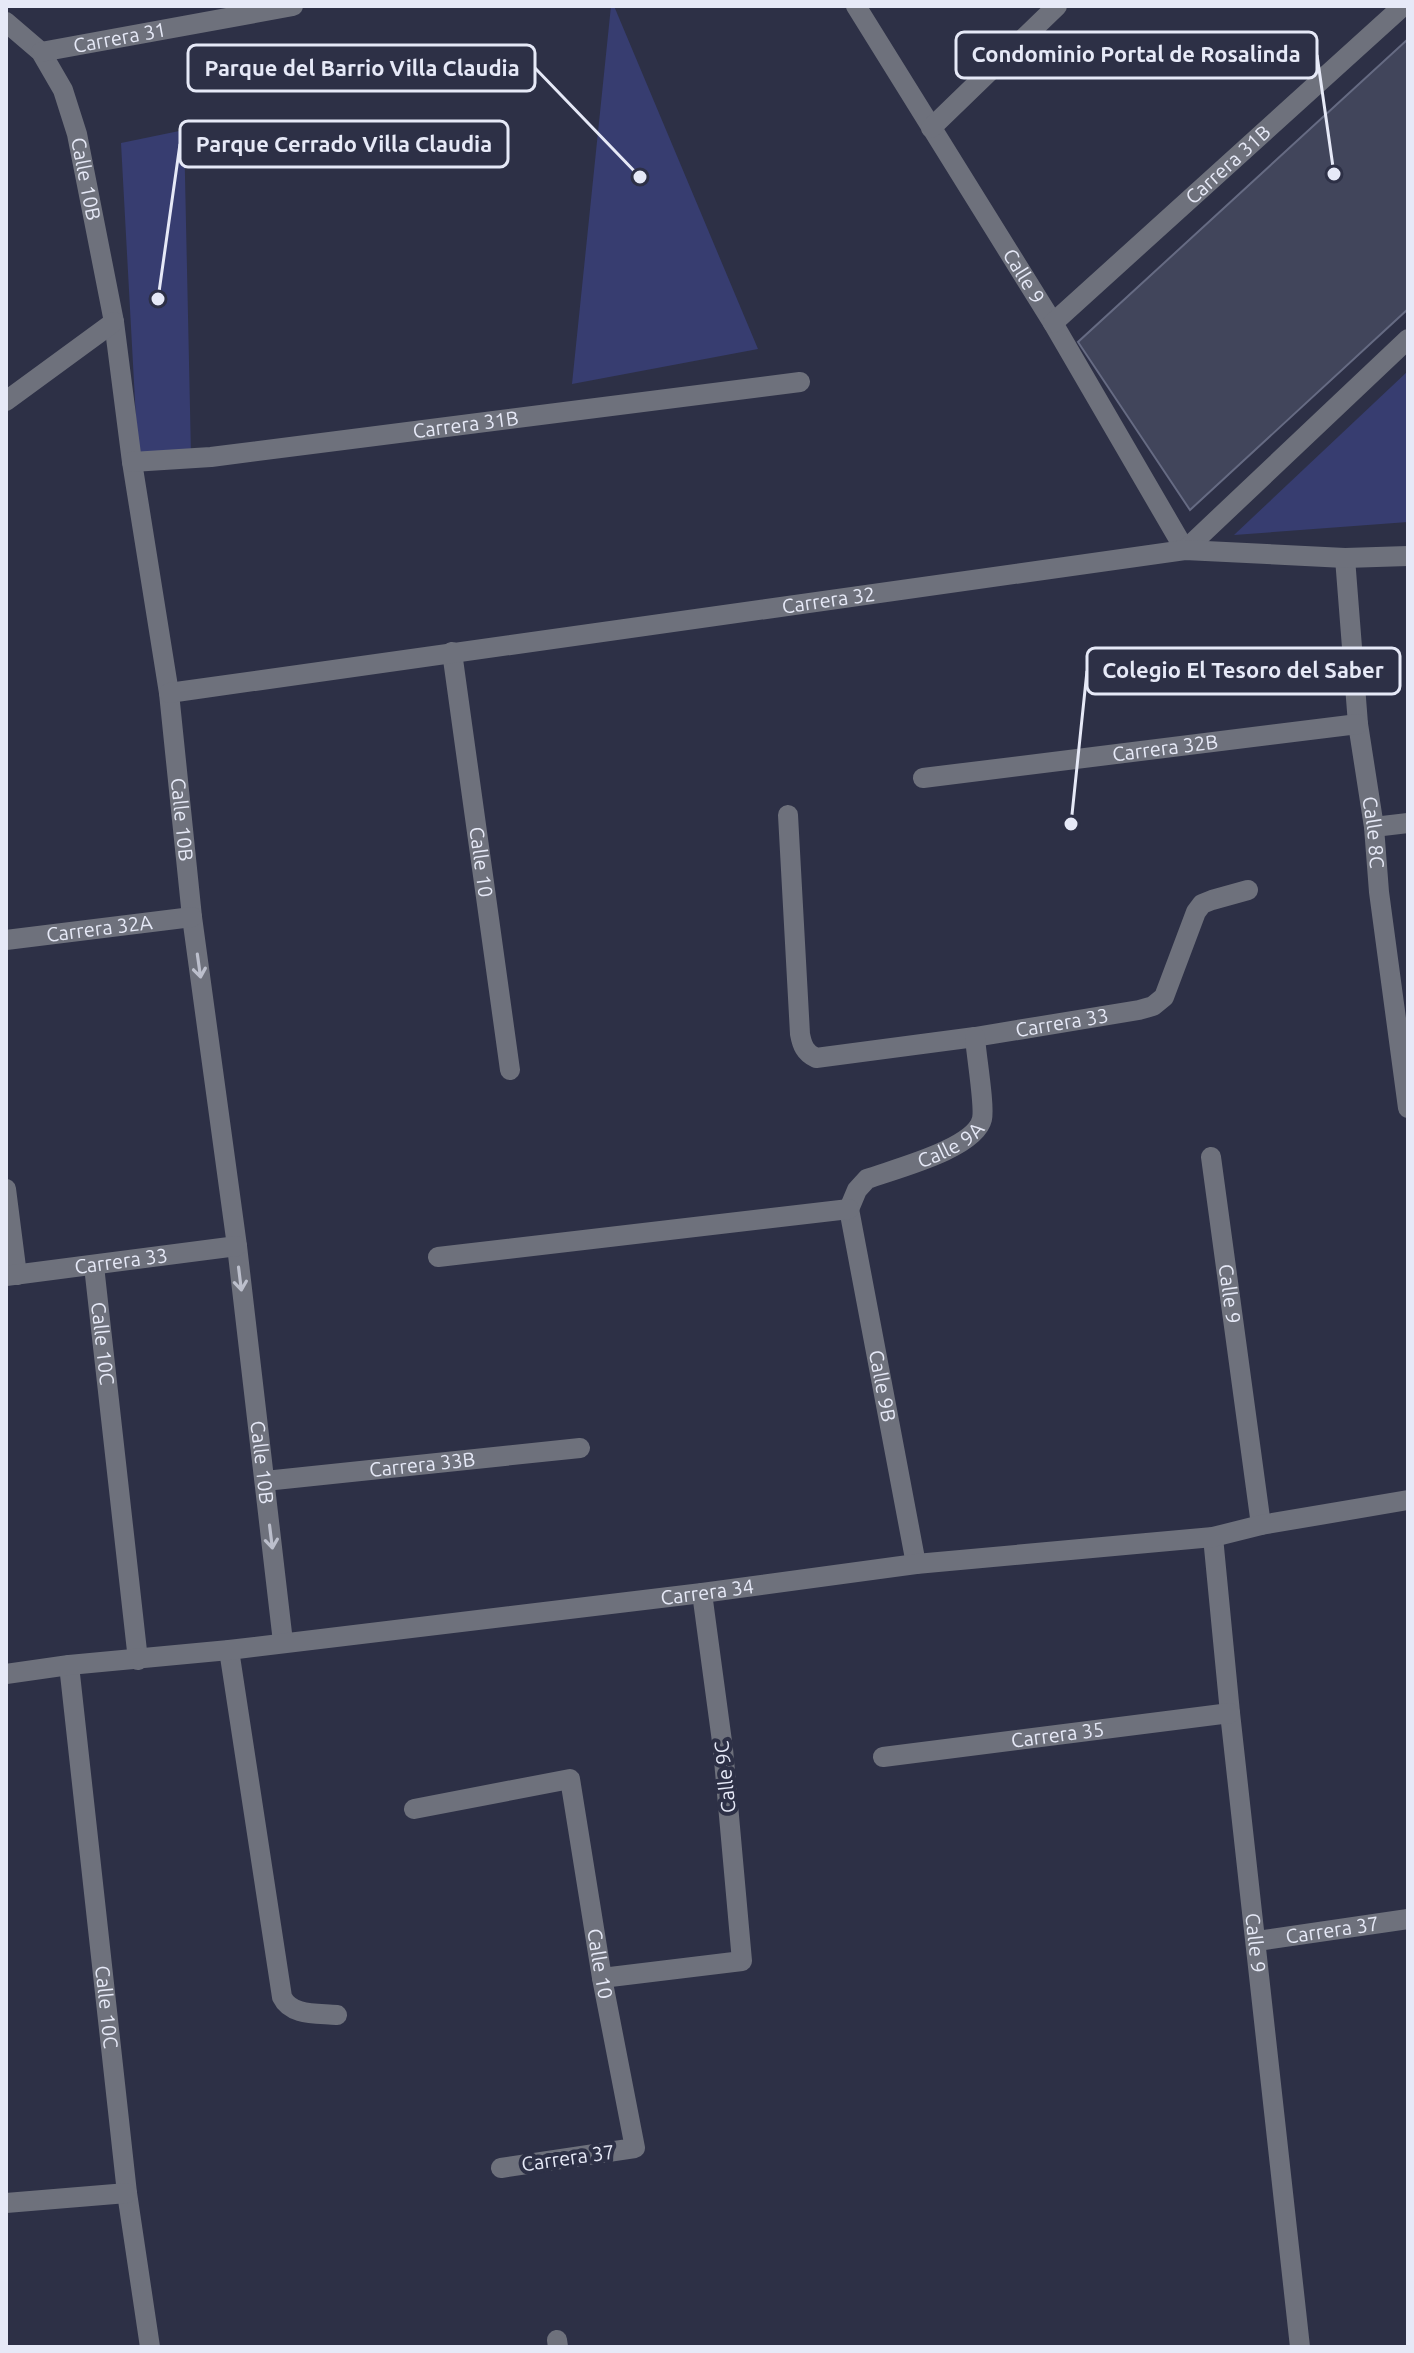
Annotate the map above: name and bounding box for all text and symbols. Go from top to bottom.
street label: Carrera 31 [71,17,168,57]
callout: Condominio Portal de Rosalinda [956,32,1317,78]
text: Condominio Portal de Rosalinda [971,41,1301,66]
callout: Parque del Barrio Villa Claudia [188,45,535,91]
text: Parque del Barrio Villa Claudia [204,55,520,80]
street label: Carrera 31B [1180,120,1275,208]
callout: Parque Cerrado Villa Claudia [180,121,508,167]
text: Parque Cerrado Villa Claudia [196,131,492,156]
street label: Calle 10B [67,135,106,222]
street label: Calle 9 [999,244,1050,307]
street label: Carrera 31B [411,406,520,442]
street label: Carrera 32 [780,582,876,618]
callout: Colegio El Tesoro del Saber [1087,648,1400,694]
text: Colegio El Tesoro del Saber [1102,657,1384,682]
street label: Carrera 32B [1111,729,1219,765]
street label: Calle 10B [167,776,198,862]
street label: Calle 8C [1358,795,1389,869]
street label: Calle 10 [465,825,498,899]
street label: Carrera 32A [45,910,154,946]
one-way arrow [192,953,207,978]
street label: Carrera 33 [1014,1003,1110,1041]
street label: Calle 9A [914,1117,989,1172]
street label: Carrera 33 [73,1243,169,1278]
street label: Calle 9 [1215,1262,1246,1325]
one-way arrow [233,1265,248,1292]
street label: Calle 10C [87,1301,119,1386]
street label: Calle 9B [865,1348,901,1424]
street label: Calle 10B [246,1419,279,1505]
street label: Carrera 33B [368,1447,476,1481]
one-way arrow [264,1523,279,1550]
street label: Carrera 34 [659,1574,755,1609]
street label: Carrera 35 [1010,1717,1105,1752]
street label: Calle 9C [709,1740,740,1814]
street label: Carrera 37 [1284,1911,1380,1948]
street label: Calle 9 [1241,1912,1271,1974]
street label: Calle 10 [583,1927,618,2001]
street label: Calle 10C [91,1964,123,2050]
street label: Carrera 37 [520,2140,616,2175]

